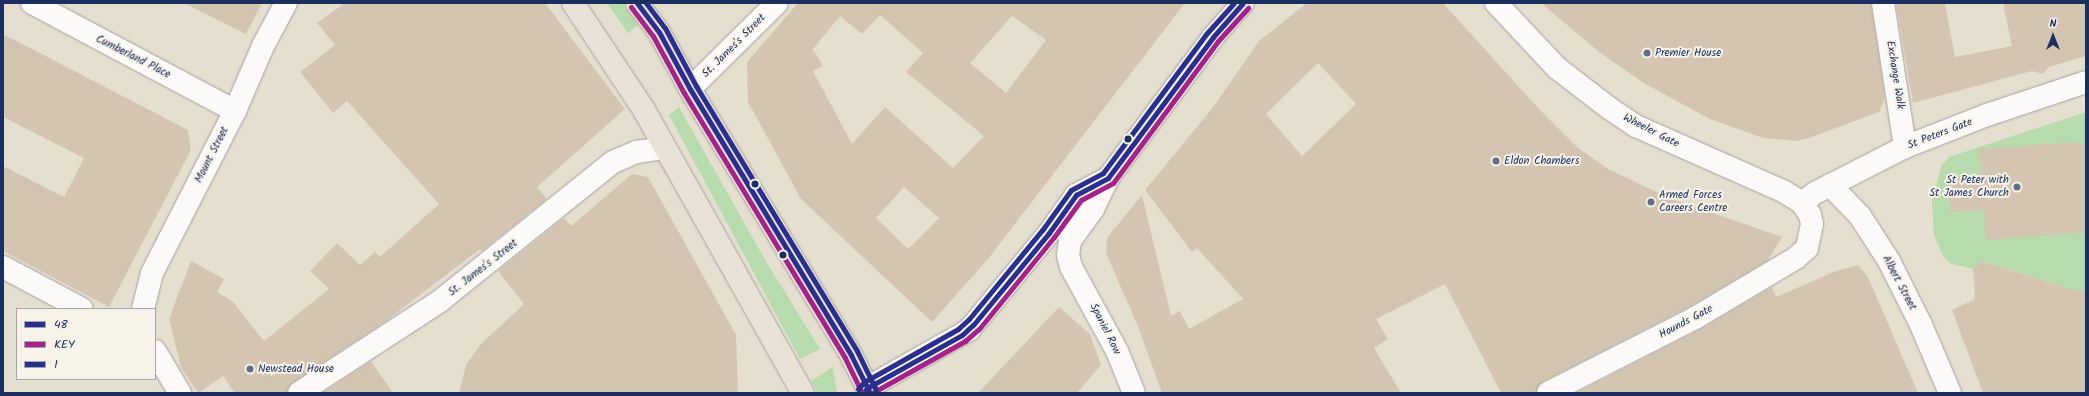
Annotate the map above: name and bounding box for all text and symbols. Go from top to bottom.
street label: St. James's Street [699,11,769,81]
text: N [2050,15,2056,33]
north arrow [2033,16,2073,56]
street label: Cumberland Place [93,32,173,82]
street label: Exchange Walk [1883,40,1907,110]
place label: Premier House [1655,46,1721,60]
marker: Premier House [1642,48,1652,58]
street label: Wheeler Gate [1621,111,1681,151]
street label: St Peters Gate [1906,116,1974,152]
street label: Mount Street [192,125,232,185]
unlabelled marker [1123,134,1133,144]
place label: Eldon Chambers [1504,154,1579,168]
marker: Eldon Chambers [1491,156,1501,166]
place label: St Peter with St James Church [1929,174,2009,200]
unlabelled marker [750,179,760,189]
marker: St Peter with St James Church [2012,182,2022,192]
place label: Armed Forces Careers Centre [1659,189,1727,215]
marker: Armed Forces Careers Centre [1646,197,1656,207]
street label: St. James's Street [446,237,520,299]
unlabelled marker [778,250,788,260]
street label: Albert Street [1879,253,1919,313]
street label: Spaniel Row [1086,301,1124,357]
street label: Hounds Gate [1657,302,1715,342]
legend [16,308,156,380]
text: 48 [54,315,68,334]
text: KEY [54,335,75,354]
text: 1 [54,355,58,374]
place label: Newstead House [258,362,334,376]
marker: Newstead House [245,364,255,374]

